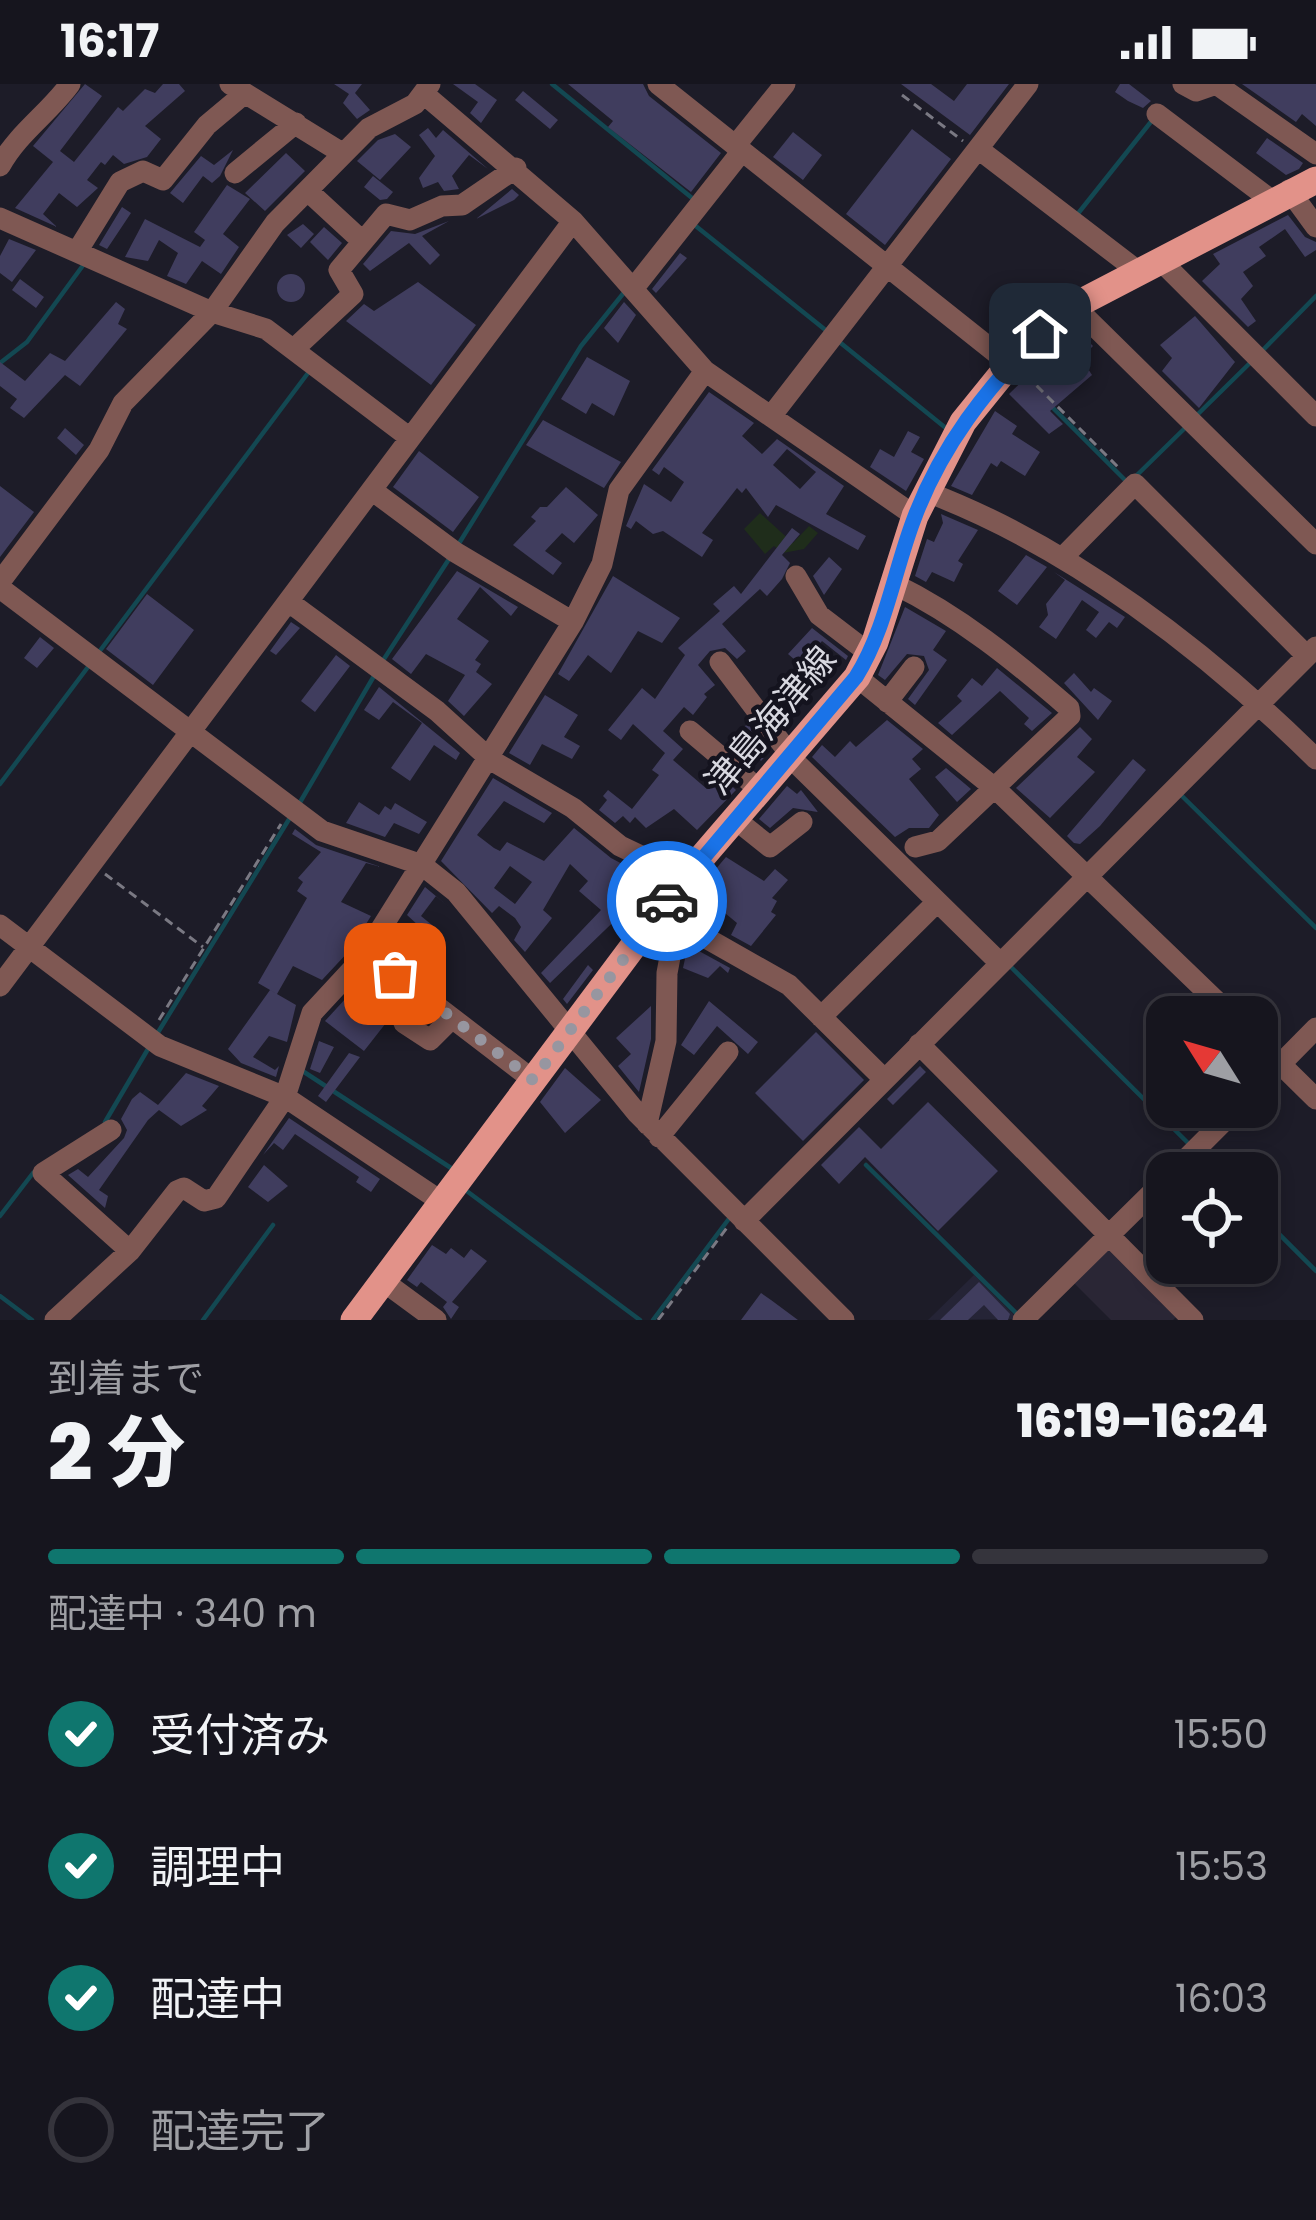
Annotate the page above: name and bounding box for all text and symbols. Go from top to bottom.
text: 16:17 [60,10,159,73]
pin [989,283,1091,385]
icon: home [1007,301,1073,367]
street label: 津島海津線 [693,635,848,806]
courier [607,841,727,961]
icon: car [634,868,700,934]
pin [344,923,446,1025]
icon: bag [362,941,428,1007]
north arrow [1146,996,1278,1128]
map controls [1146,996,1278,1284]
button: locate [1146,1152,1278,1284]
text: 到着まで [48,1351,204,1406]
text: 16:19–16:24 [1016,1390,1268,1453]
text: 2 分 [48,1398,185,1507]
text: 配達中 · 340 m [48,1586,317,1641]
icon: check [48,1701,114,1767]
text: 受付済み [150,1704,330,1767]
text: 15:50 [1174,1707,1268,1762]
icon: check [48,1833,114,1899]
text: 調理中 [150,1836,285,1899]
text: 15:53 [1175,1839,1268,1894]
icon: check [48,1965,114,2031]
text: 配達中 [150,1968,285,2031]
text: 16:03 [1175,1971,1268,2026]
text: 配達完了 [150,2100,330,2163]

